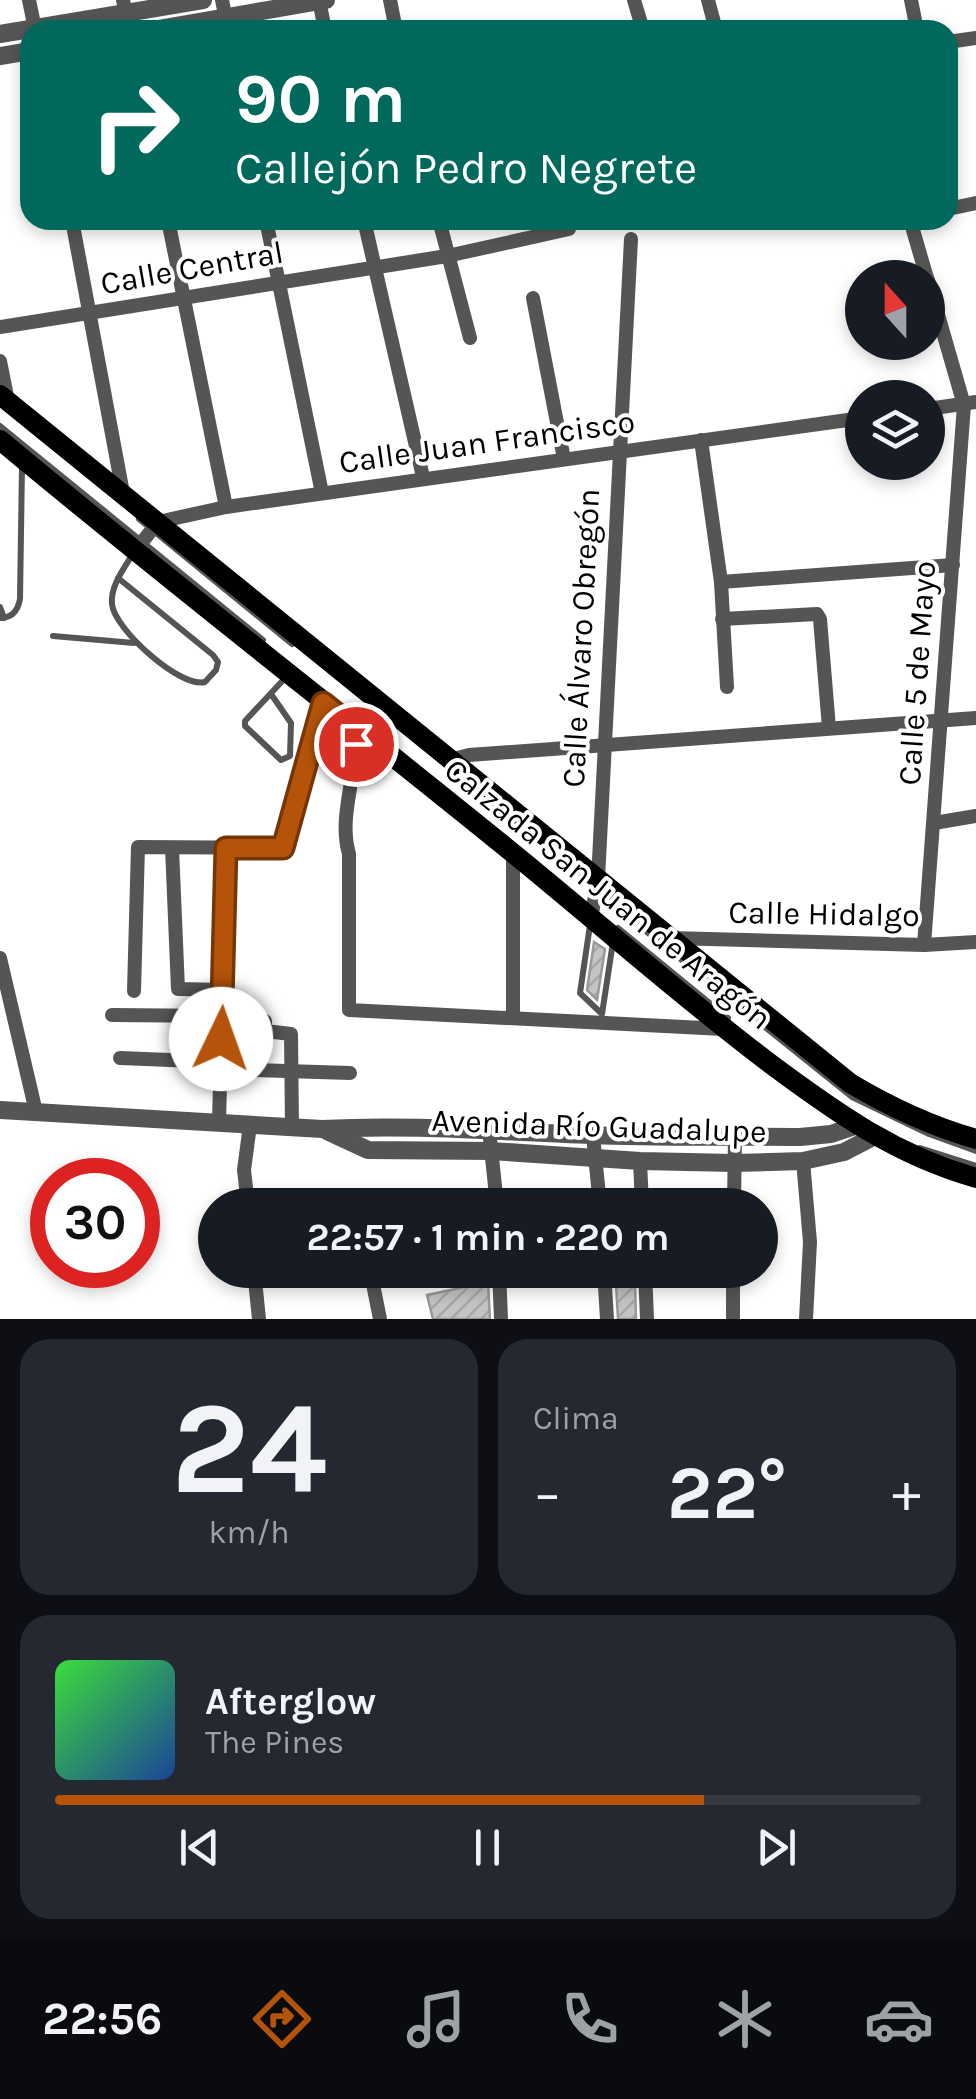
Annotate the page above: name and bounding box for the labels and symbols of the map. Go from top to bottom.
street label: Calle Central [98,234,286,302]
north arrow [845,260,945,360]
street label: Calle Juan Francisco [337,403,637,481]
street label: Calle Álvaro Obregón [553,487,607,788]
street label: Calle 5 de Mayo [891,560,943,786]
pin [314,702,399,787]
street label: Calzada San Juan de Aragón [437,751,779,1037]
street label: Calle Hidalgo [728,894,920,934]
position arrow [169,987,273,1091]
street label: Avenida Río Guadalupe [431,1102,767,1150]
speed limit sign: 30 [30,1158,160,1288]

